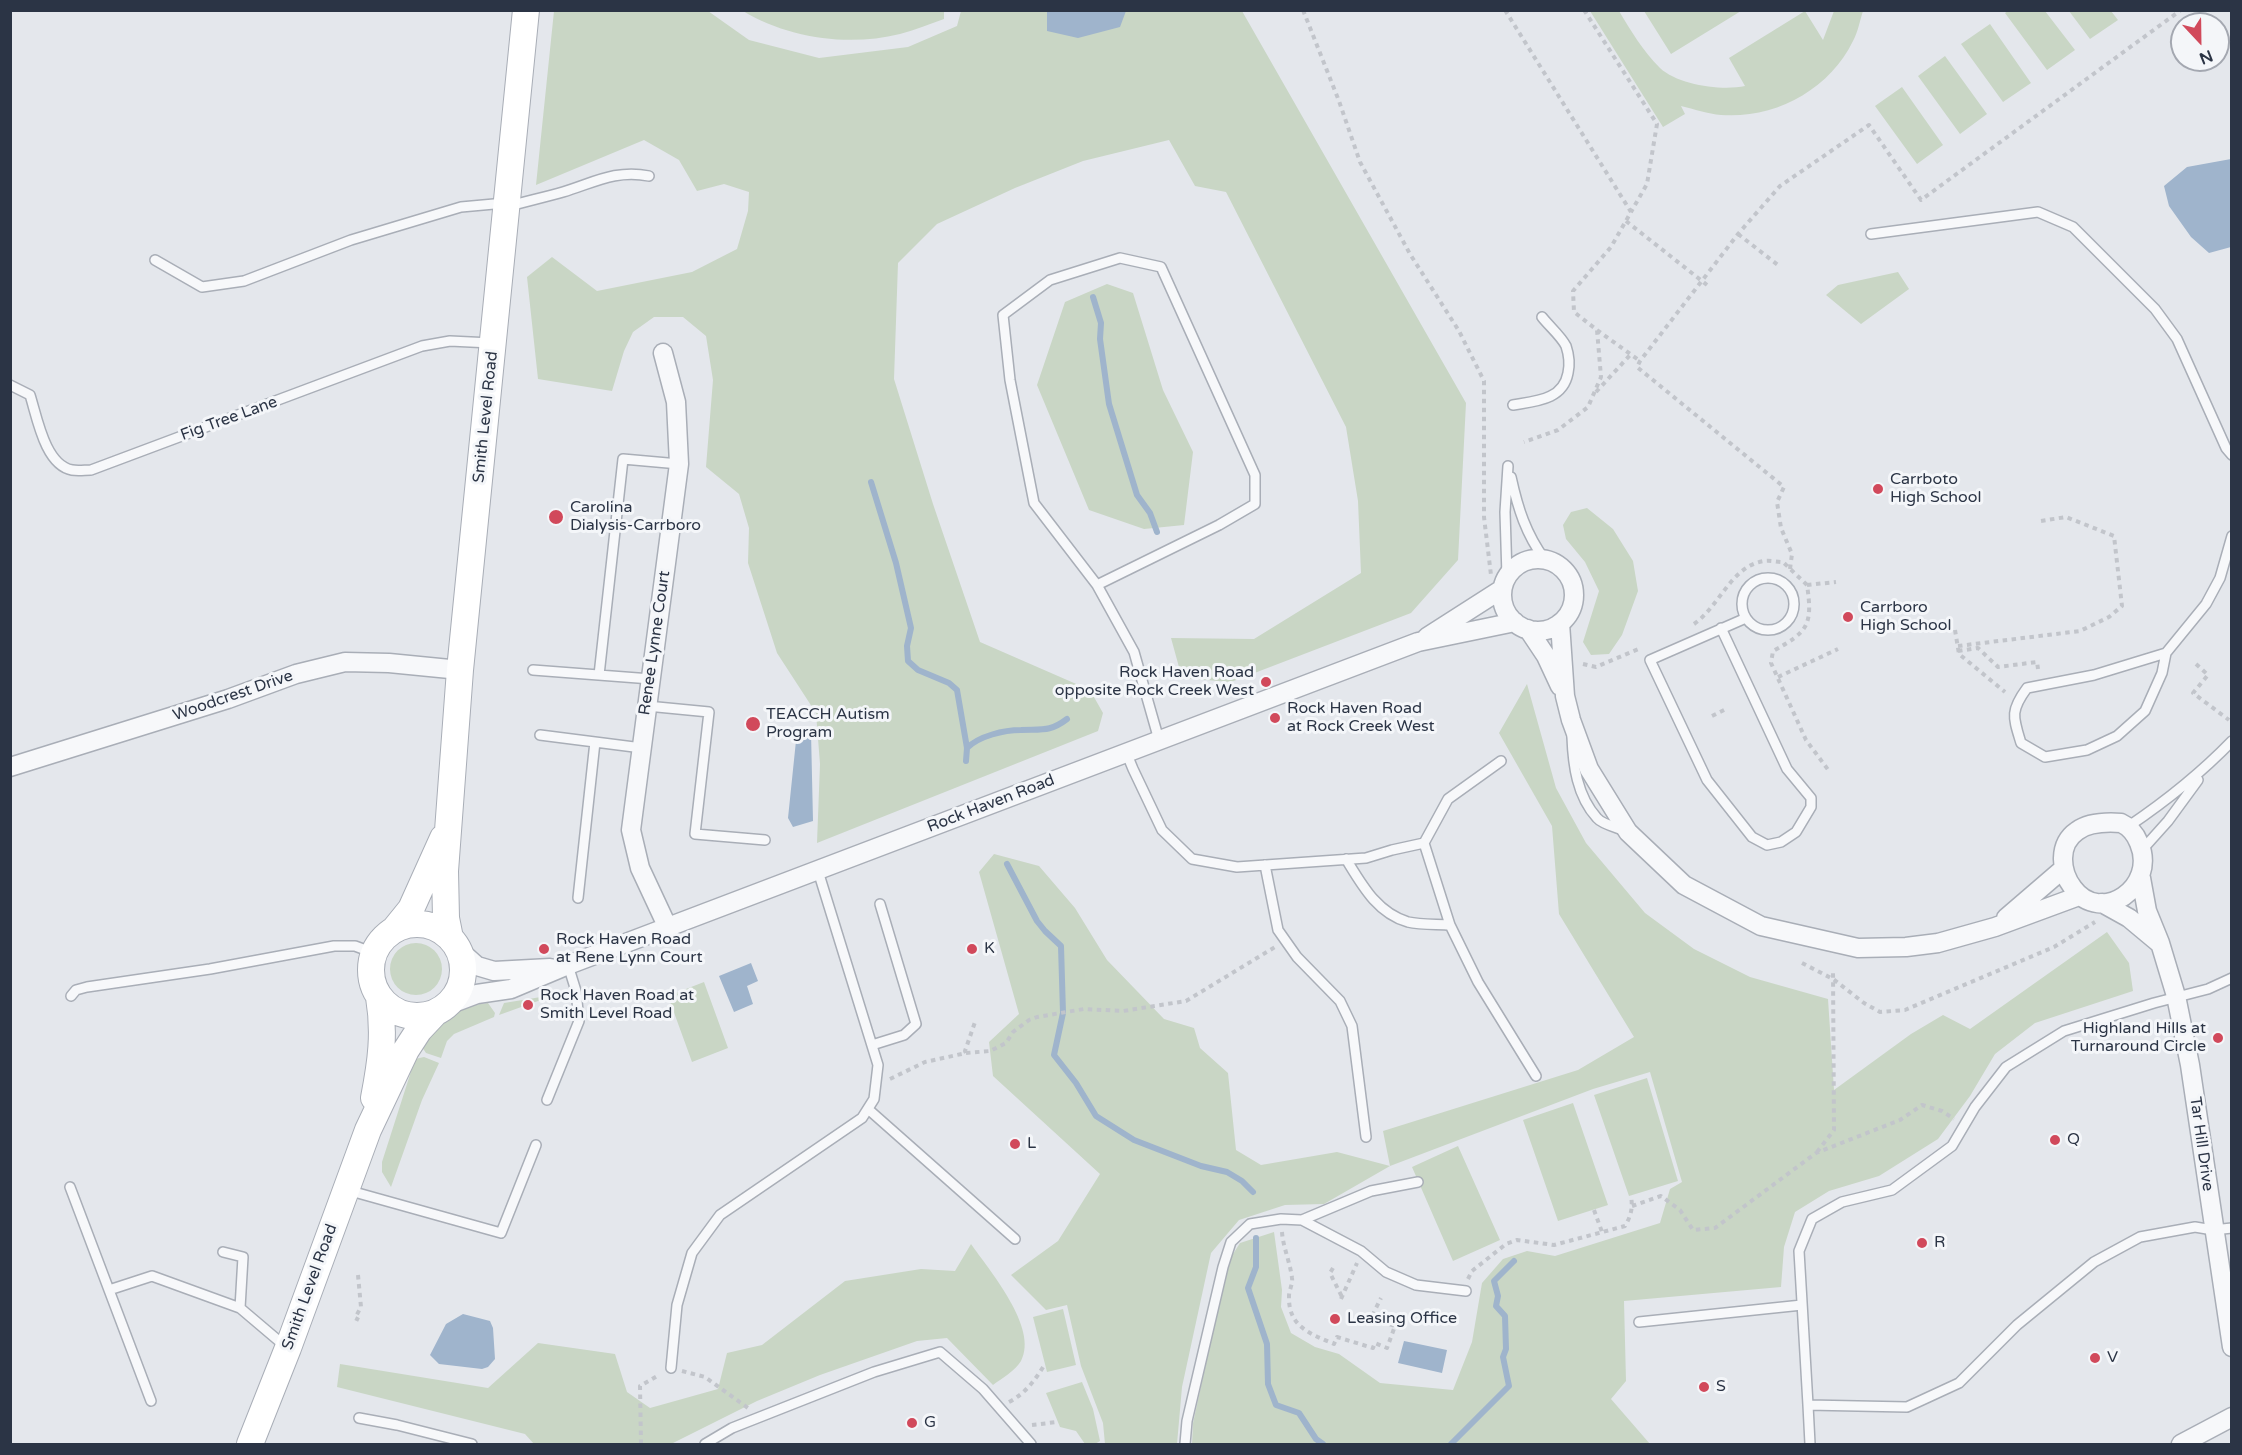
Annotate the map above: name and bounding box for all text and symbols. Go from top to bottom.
north arrow [2170,12,2230,72]
text: N [2196,45,2216,69]
street label: Smith Level Road [470,350,502,484]
street label: Fig Tree Lane [178,393,280,445]
place label: Carrboto High School [1890,470,1981,508]
marker: Carrboto High School [1871,482,1885,496]
place label: Carolina Dialysis-Carrboro [570,498,701,536]
marker: Carolina Dialysis-Carrboro [547,508,565,526]
street label: Renee Lynne Court [635,570,675,716]
place label: Carrboro High School [1860,598,1951,636]
marker: Carrboro High School [1841,610,1855,624]
place label: Rock Haven Road opposite Rock Creek West [1055,663,1254,701]
street label: Woodcrest Drive [170,666,296,726]
marker: Rock Haven Road opposite Rock Creek West [1259,675,1273,689]
place label: Rock Haven Road at Rock Creek West [1287,699,1435,737]
place label: TEACCH Autism Program [766,705,890,743]
marker: Rock Haven Road at Rock Creek West [1268,711,1282,725]
marker: TEACCH Autism Program [744,715,762,733]
street label: Rock Haven Road [925,771,1057,837]
place label: Rock Haven Road at Rene Lynn Court [556,930,703,968]
place label: K [984,939,995,959]
marker: Rock Haven Road at Rene Lynn Court [537,942,551,956]
marker: K [965,942,979,956]
place label: Rock Haven Road at Smith Level Road [540,986,694,1024]
marker: Rock Haven Road at Smith Level Road [521,998,535,1012]
place label: Highland Hills at Turnaround Circle [2071,1019,2206,1057]
marker: Highland Hills at Turnaround Circle [2211,1031,2225,1045]
street label: Tar Hill Drive [2185,1096,2217,1192]
place label: Q [2067,1130,2080,1150]
marker: Q [2048,1133,2062,1147]
place label: L [1027,1134,1036,1154]
marker: L [1008,1137,1022,1151]
street label: Smith Level Road [278,1222,342,1352]
place label: R [1934,1233,1945,1253]
marker: R [1915,1236,1929,1250]
place label: Leasing Office [1347,1309,1457,1329]
marker: Leasing Office [1328,1312,1342,1326]
place label: V [2107,1348,2118,1368]
marker: V [2088,1351,2102,1365]
place label: S [1716,1377,1726,1397]
marker: S [1697,1380,1711,1394]
place label: G [924,1413,936,1433]
marker: G [905,1416,919,1430]

